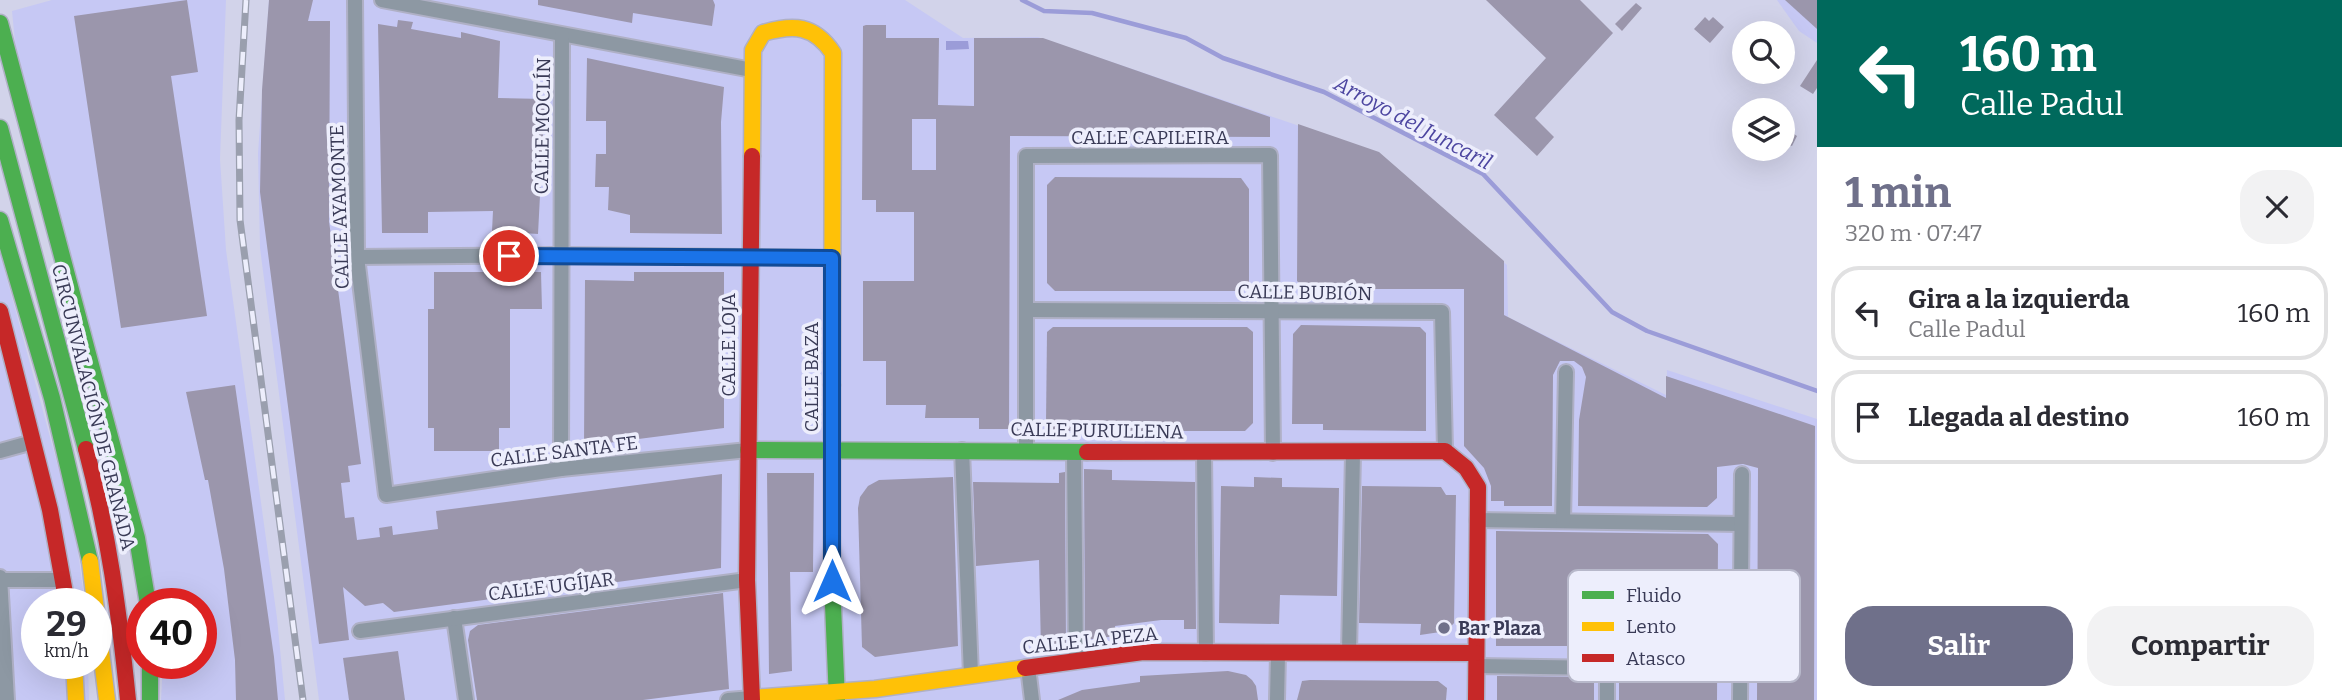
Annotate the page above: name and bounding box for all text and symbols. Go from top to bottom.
map controls [1732,21,1795,161]
button: search [1732,21,1795,84]
text: 160 m [1960,25,2097,84]
icon: left [1845,28,1936,119]
street label: CALLE MOCLÍN [530,57,555,195]
water label: Arroyo del Juncaril [1329,70,1496,176]
text: Calle Padul [1960,85,2124,123]
button: layers [1732,98,1795,161]
street label: CALLE AYAMONTE [325,124,354,290]
street label: CALLE CAPILEIRA [1071,126,1229,149]
text: 1 min [1845,168,1951,218]
button: close [2240,170,2314,244]
text: 320 m · 07:47 [1845,219,1982,247]
pin [479,226,539,286]
icon: arrive [490,237,528,275]
street label: CIRCUNVALACIÓN DE GRANADA [47,262,140,553]
street label: CALLE BUBIÓN [1237,280,1373,305]
text: Gira a la izquierda [1908,284,2130,315]
street label: CALLE LOJA [717,293,740,397]
icon: left [1849,294,1887,332]
text: 160 m [2238,298,2310,329]
text: Calle Padul [1908,315,2026,343]
street label: CALLE BAZA [800,321,823,432]
icon: arrive [1849,398,1887,436]
text: Llegada al destino [1908,402,2129,433]
text: 160 m [2238,402,2310,433]
street label: CALLE PURULLENA [1010,417,1184,444]
street label: CALLE SANTA FE [489,431,639,472]
position arrow [795,544,869,618]
street label: CALLE UGÍJAR [487,567,616,606]
legend [1568,570,1800,682]
text: Fluido [1626,584,1682,607]
speed limit sign: 40 [126,588,217,679]
text: 29 [46,603,87,645]
button: Salir [1845,606,2073,686]
button: Compartir [2087,606,2314,686]
text: Lento [1626,615,1676,638]
place label: Bar Plaza [1458,617,1542,640]
marker: Bar Plaza [1436,620,1452,636]
street label: CALLE LA PEZA [1021,622,1159,659]
text: km/h [44,640,89,662]
text: Atasco [1626,647,1685,670]

